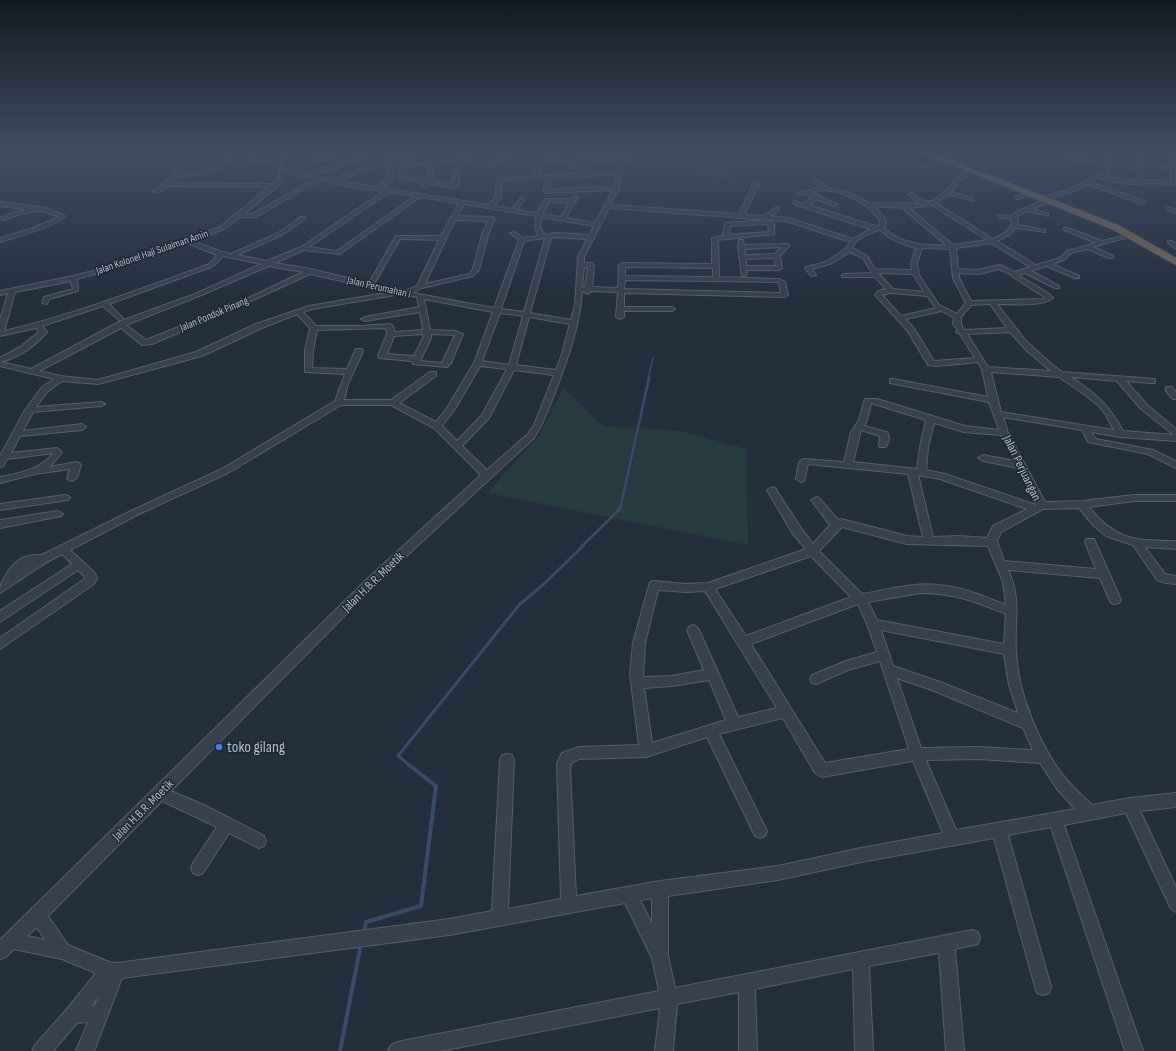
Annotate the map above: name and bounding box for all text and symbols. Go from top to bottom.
street label: Jalan Kolonel Haji Sulaiman Amin [93,227,210,278]
street label: Jalan Perumahan I [345,273,412,301]
street label: Jalan Pondok Pinang [177,294,251,335]
street label: Jalan Perjuangan [999,432,1045,503]
street label: Jalan H.B.R. Moetik [338,548,407,616]
place label: toko gilang [227,738,285,757]
marker: toko gilang [214,742,224,752]
street label: Jalan H.B.R. Moetik [108,776,177,845]

